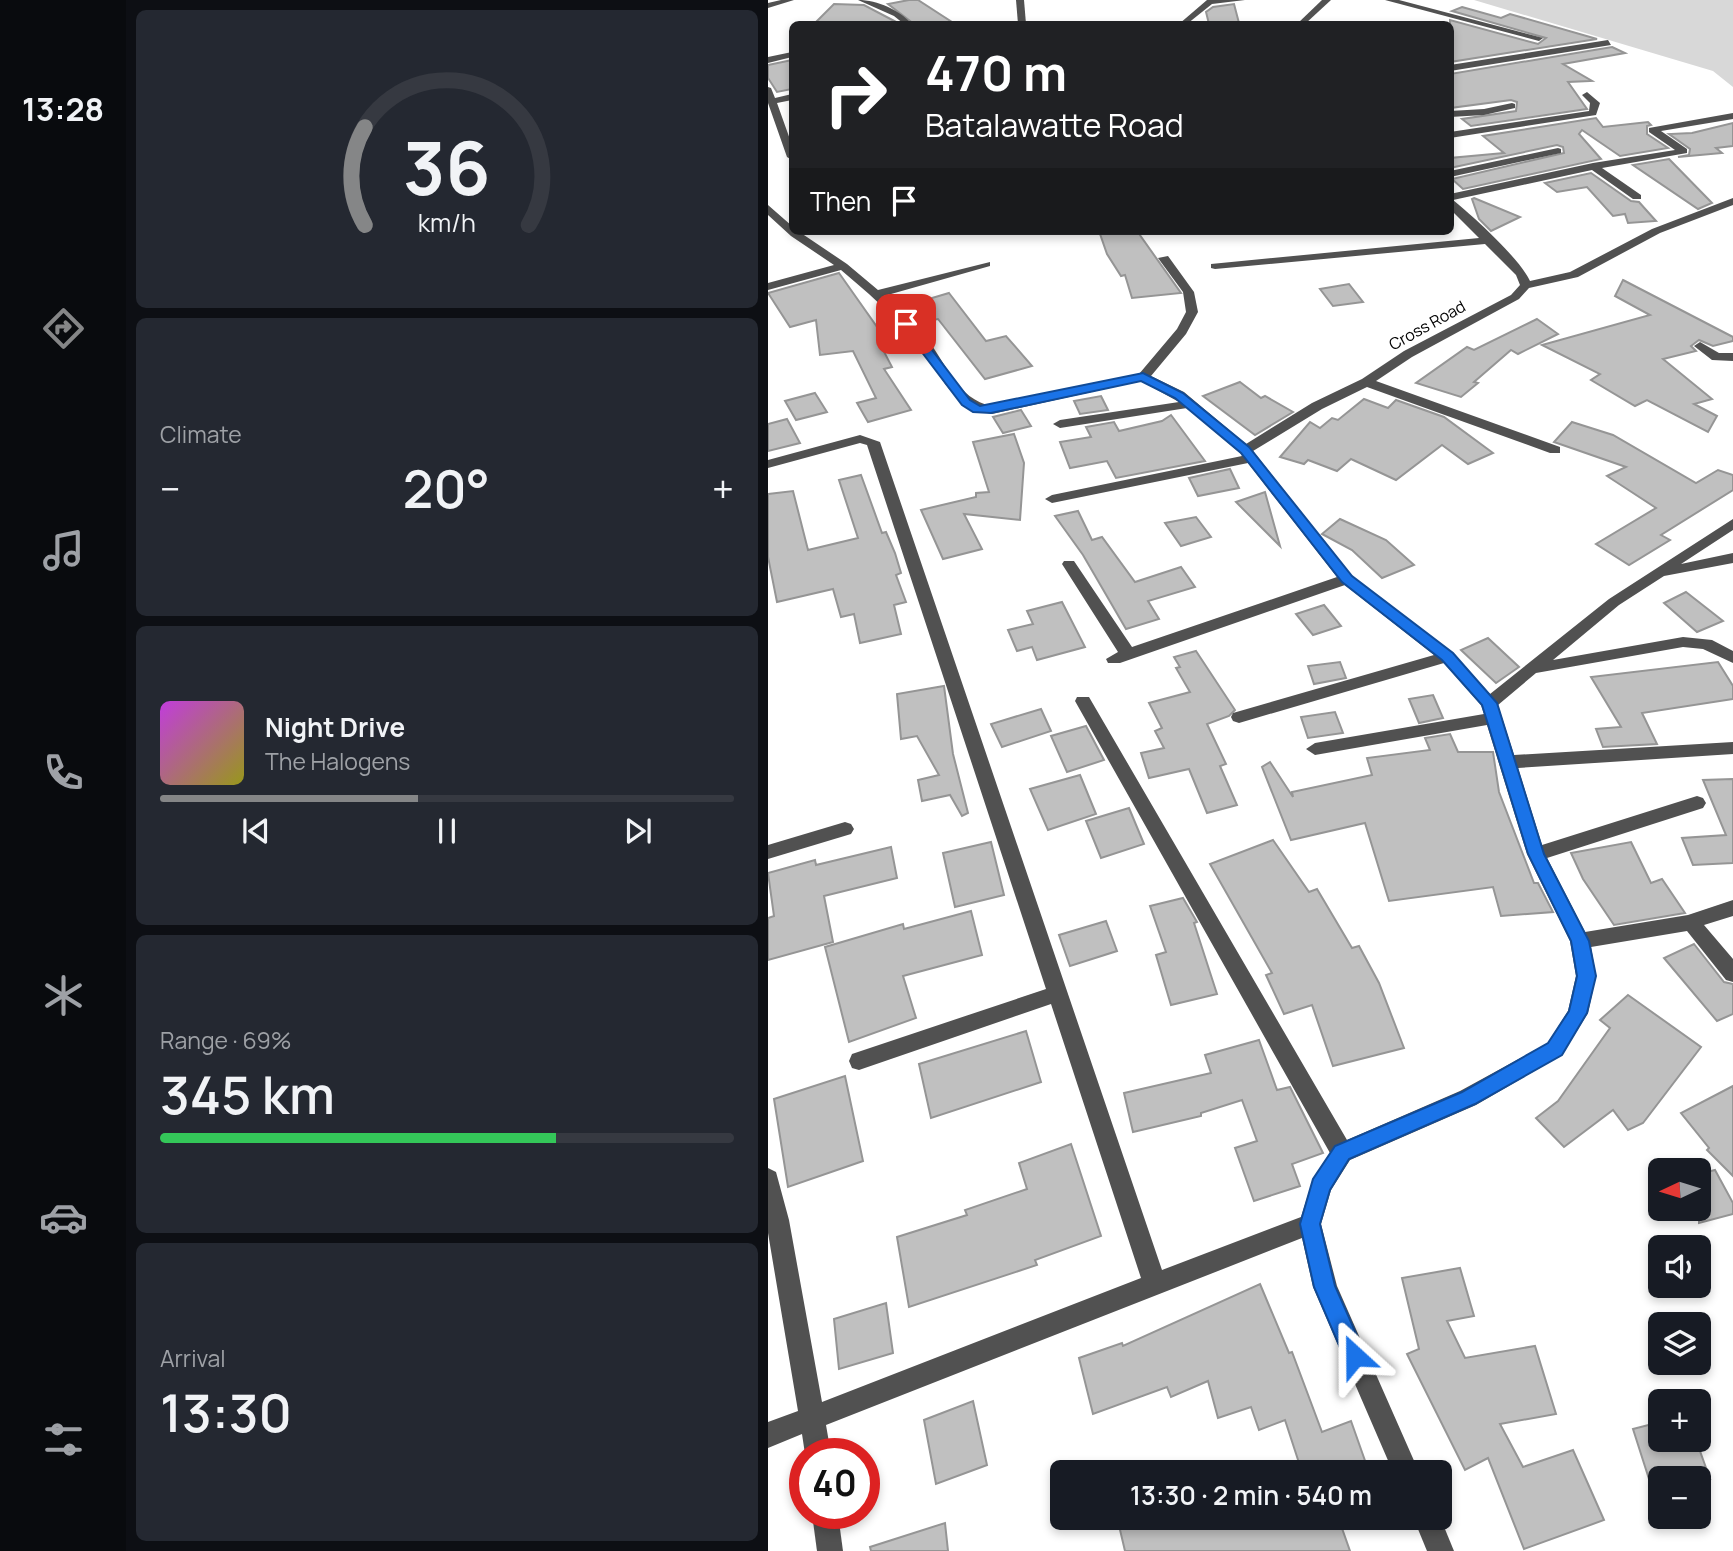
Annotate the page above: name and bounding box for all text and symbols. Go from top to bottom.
text: 470 m [925,39,1067,106]
icon: right [810,49,901,140]
text: 13:28 [22,87,104,131]
text: Batalawatte Road [925,103,1184,147]
text: 36 [403,117,491,217]
icon: arrive [885,182,923,220]
text: Then [810,183,871,219]
text: km/h [418,205,476,240]
pin [876,294,936,354]
street label: Cross Road [1385,295,1469,355]
icon: directions [39,304,88,353]
icon: arrive [887,305,925,343]
text: Climate [160,418,242,450]
text: 20° [403,453,490,524]
text: − [160,462,181,514]
text: + [712,462,734,514]
icon: music [39,526,88,575]
text: Night Drive [265,709,405,745]
text: The Halogens [265,745,410,777]
icon: phone [39,748,88,797]
icon: previous [237,812,275,850]
icon: pause [428,812,466,850]
icon: next [619,812,657,850]
icon: climate [39,971,88,1020]
text: Range · 69% [160,1024,291,1056]
text: 345 km [160,1059,335,1130]
north arrow [1648,1158,1711,1222]
map controls [1648,1158,1711,1529]
icon: car [39,1193,88,1242]
button: sound [1648,1235,1711,1298]
button: layers [1648,1312,1711,1375]
position arrow [1318,1319,1392,1393]
text: Arrival [160,1342,226,1374]
text: 13:30 [160,1377,292,1448]
button: + [1648,1389,1711,1452]
icon: filters [39,1415,88,1464]
speed limit sign: 40 [789,1438,880,1529]
button: − [1648,1466,1711,1529]
text: 13:30 · 2 min · 540 m [1130,1477,1372,1513]

